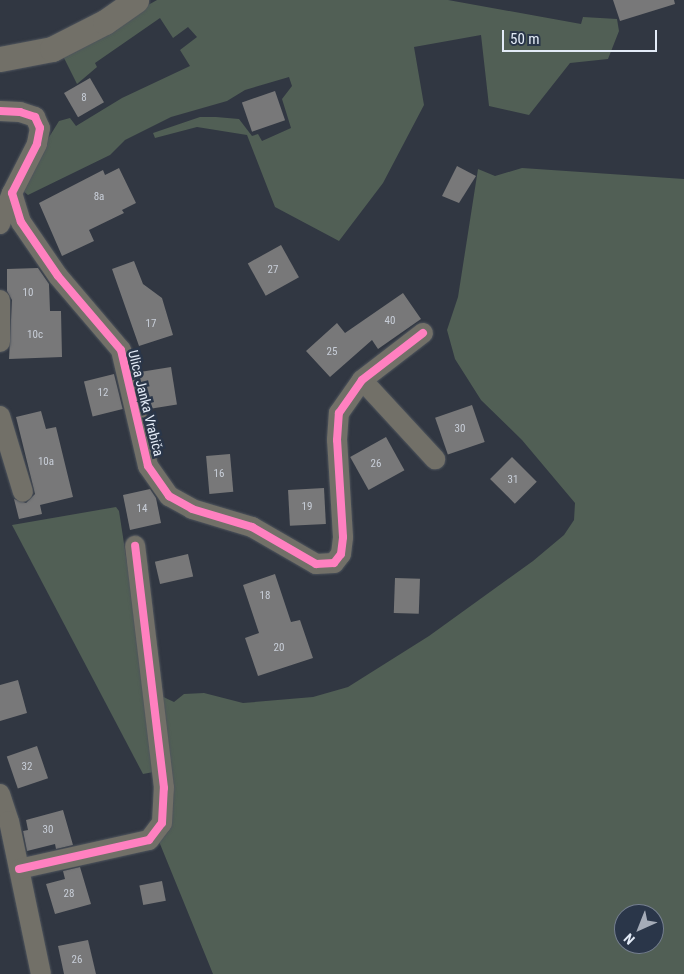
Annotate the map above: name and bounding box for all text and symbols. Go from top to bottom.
scale bar [504,20,659,52]
text: 50 m [510,30,540,48]
house number: 8 [81,91,87,105]
house number: 8a [94,190,104,204]
house number: 27 [268,263,278,277]
house number: 10 [23,286,33,300]
house number: 40 [385,314,395,328]
house number: 17 [146,317,156,331]
house number: 10c [27,328,43,342]
house number: 25 [327,345,337,359]
street label: Ulica Janka Vrabiča [125,348,167,458]
house number: 12 [98,386,108,400]
house number: 30 [455,422,465,436]
house number: 10a [38,455,54,469]
house number: 26 [371,457,381,471]
house number: 16 [214,467,224,481]
house number: 31 [508,473,518,487]
house number: 19 [302,500,312,514]
house number: 14 [137,502,147,516]
house number: 18 [260,589,270,603]
house number: 20 [274,641,284,655]
house number: 32 [22,760,32,774]
house number: 30 [43,823,53,837]
house number: 28 [64,887,74,901]
north arrow [614,904,664,954]
text: N [621,930,638,948]
house number: 26 [72,953,82,967]

